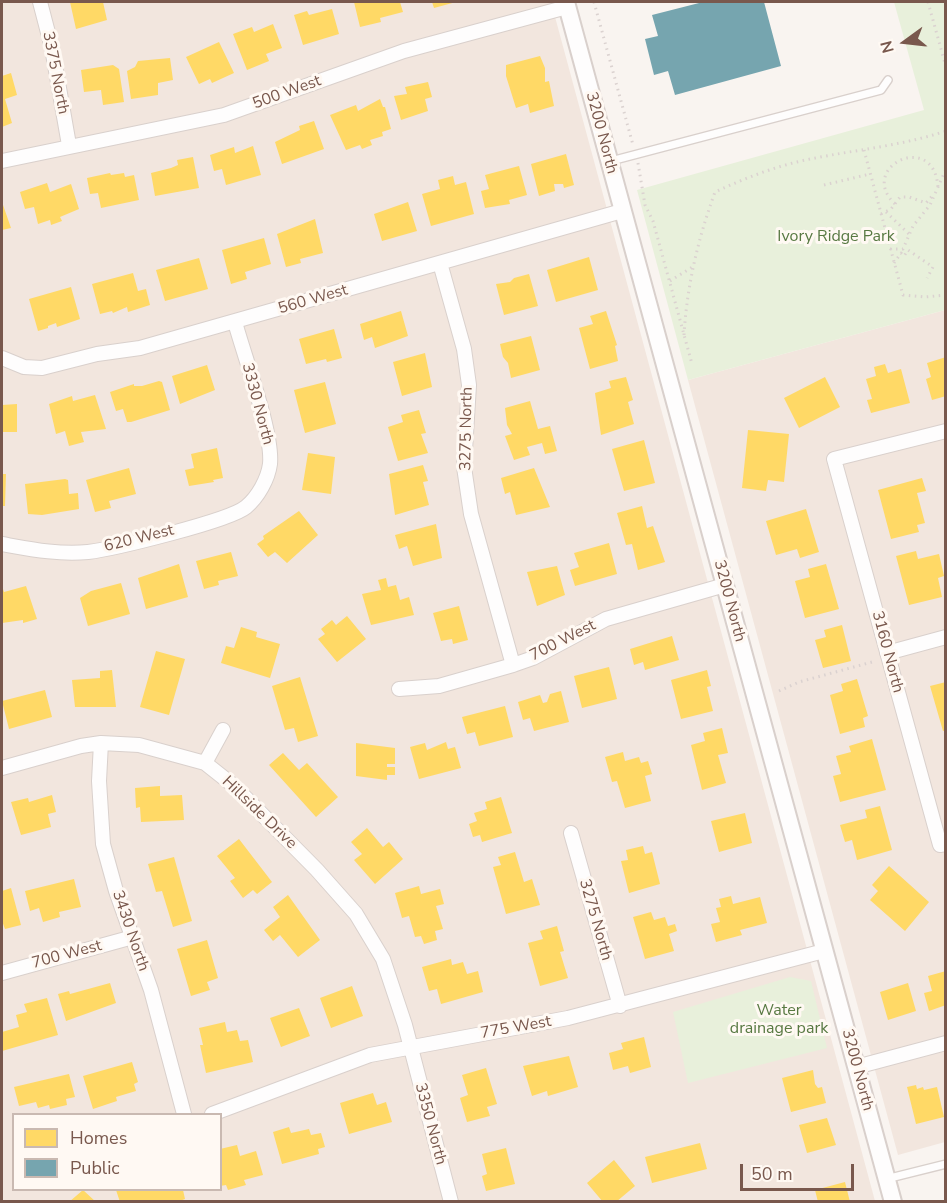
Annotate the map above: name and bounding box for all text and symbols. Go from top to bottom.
north arrow [875,12,935,72]
street label: 3375 North [38,30,72,116]
text: N [875,38,900,55]
street label: 500 West [250,72,324,114]
street label: 3200 North [581,90,621,176]
park label: Ivory Ridge Park [777,227,895,247]
street label: 560 West [276,281,350,319]
street label: 3330 North [237,361,277,447]
street label: 3275 North [457,387,477,471]
street label: 620 West [102,521,176,557]
street label: 3200 North [709,558,749,644]
street label: 3160 North [867,609,907,695]
street label: 700 West [527,616,599,666]
street label: Hillside Drive [218,773,300,853]
street label: 3275 North [574,877,616,963]
street label: 3430 North [107,888,153,974]
street label: 700 West [30,936,104,974]
park label: Water drainage park [730,1001,828,1039]
street label: 775 West [479,1012,553,1044]
street label: 3200 North [837,1027,877,1113]
street label: 3350 North [410,1081,450,1167]
legend [12,1113,222,1191]
text: Homes [70,1126,127,1150]
scale bar [743,1152,857,1190]
text: Public [70,1156,120,1180]
text: 50 m [751,1162,793,1186]

